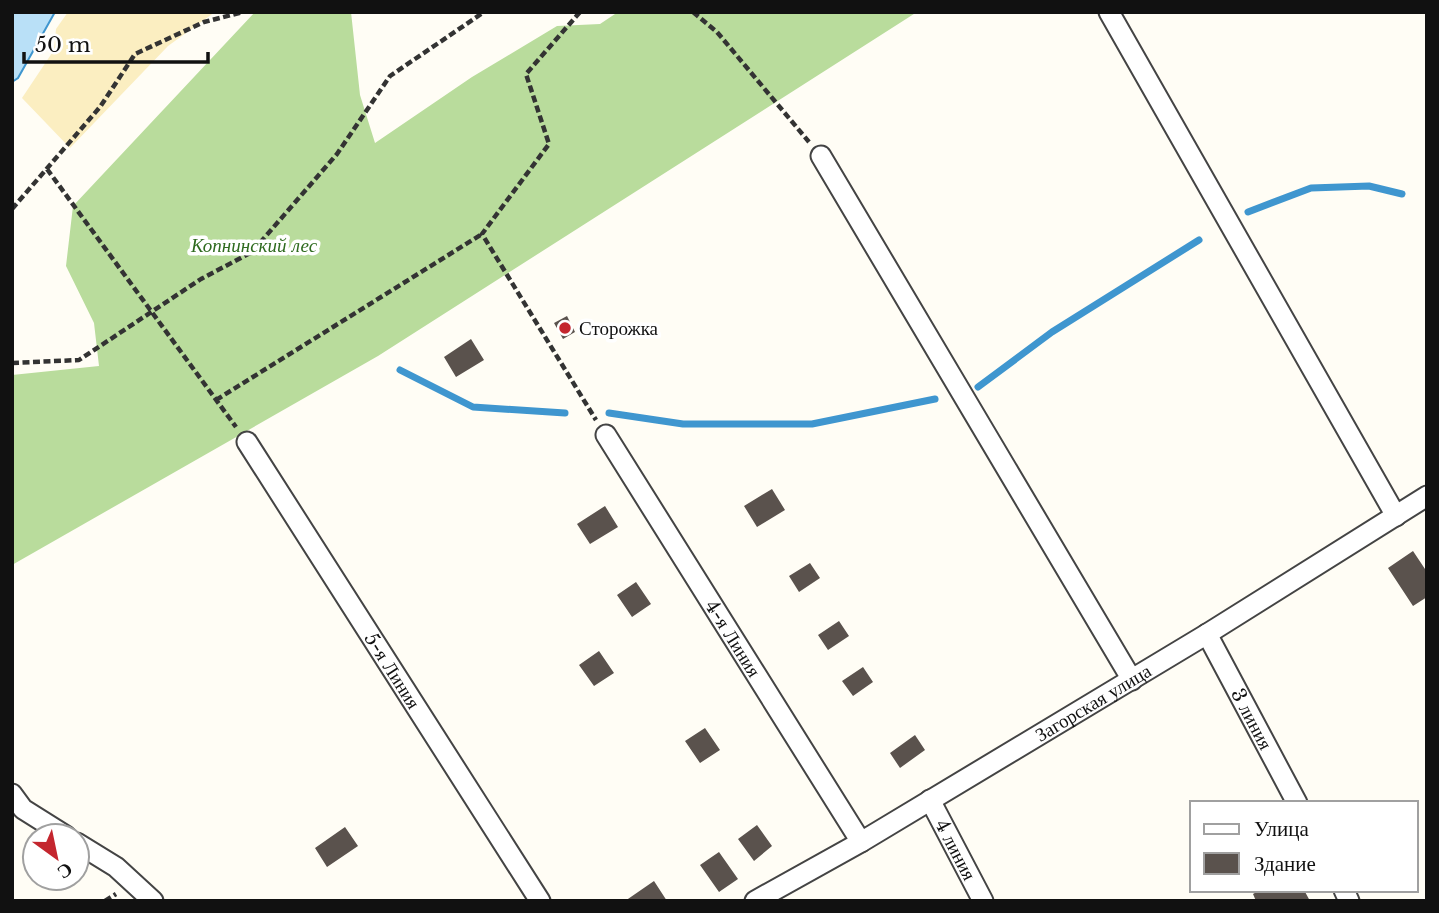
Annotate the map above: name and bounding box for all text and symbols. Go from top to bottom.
scale bar [24,21,208,65]
text: 50 m [35,32,91,58]
park label: Копнинский лес [190,234,318,257]
place label: Сторожка [579,317,659,340]
marker: Сторожка [557,320,573,336]
street label: 4-я Линия [701,596,766,681]
street label: 5-я Линия [360,628,426,713]
street label: Загорская улица [1031,659,1156,746]
street label: 3 линия [1226,684,1278,753]
legend [1190,801,1418,892]
street label: 4 линия [931,815,981,884]
text: Улица [1254,816,1309,842]
north arrow [21,822,91,892]
text: Здание [1254,851,1316,877]
text: С [53,857,77,884]

